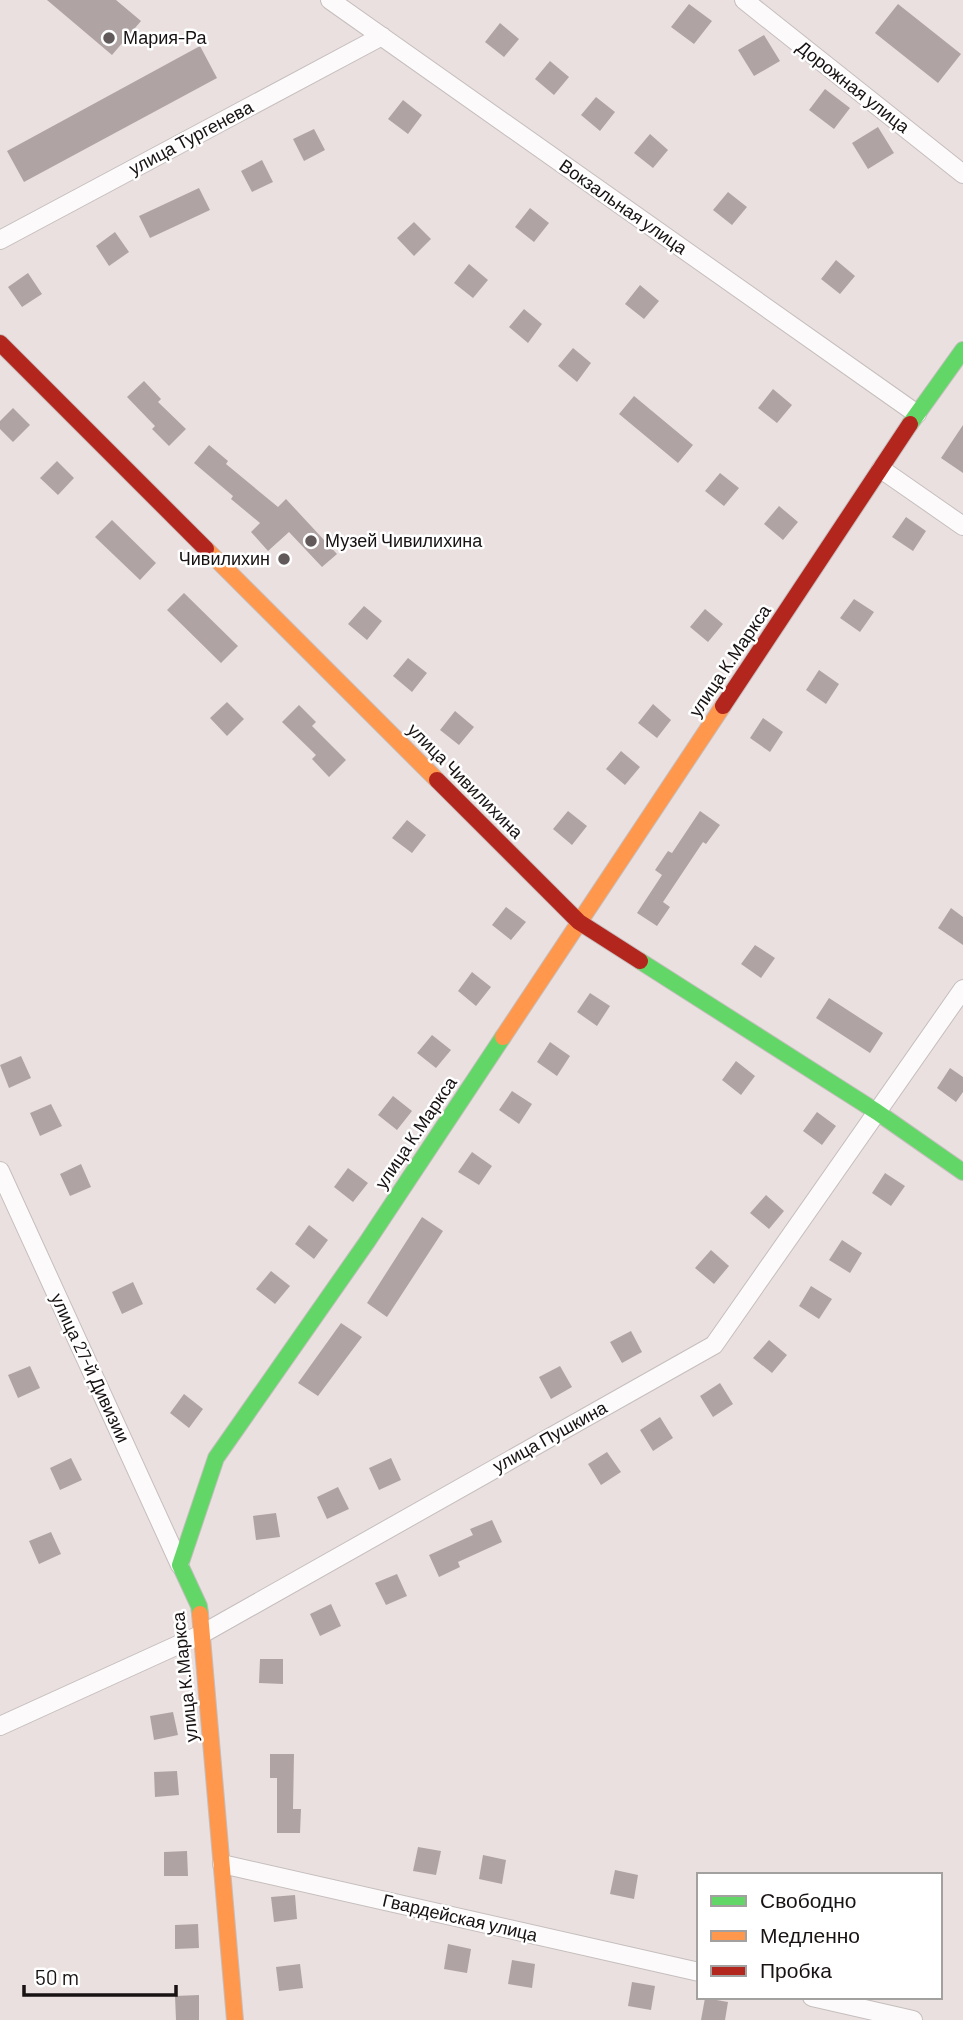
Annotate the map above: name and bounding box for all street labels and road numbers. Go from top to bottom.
street label: Дорожная улица [793,35,915,138]
street label: улица Тургенева [125,95,257,179]
street label: Вокзальная улица [555,154,693,259]
street label: улица К.Маркса [683,599,775,721]
street label: улица Чивилихина [403,718,529,843]
street label: улица К.Маркса [369,1071,461,1193]
street label: улица 27-й Дивизии [47,1289,135,1446]
street label: улица Пушкина [488,1395,611,1477]
street label: улица К.Маркса [166,1610,202,1743]
street label: Гвардейская улица [381,1888,541,1946]

